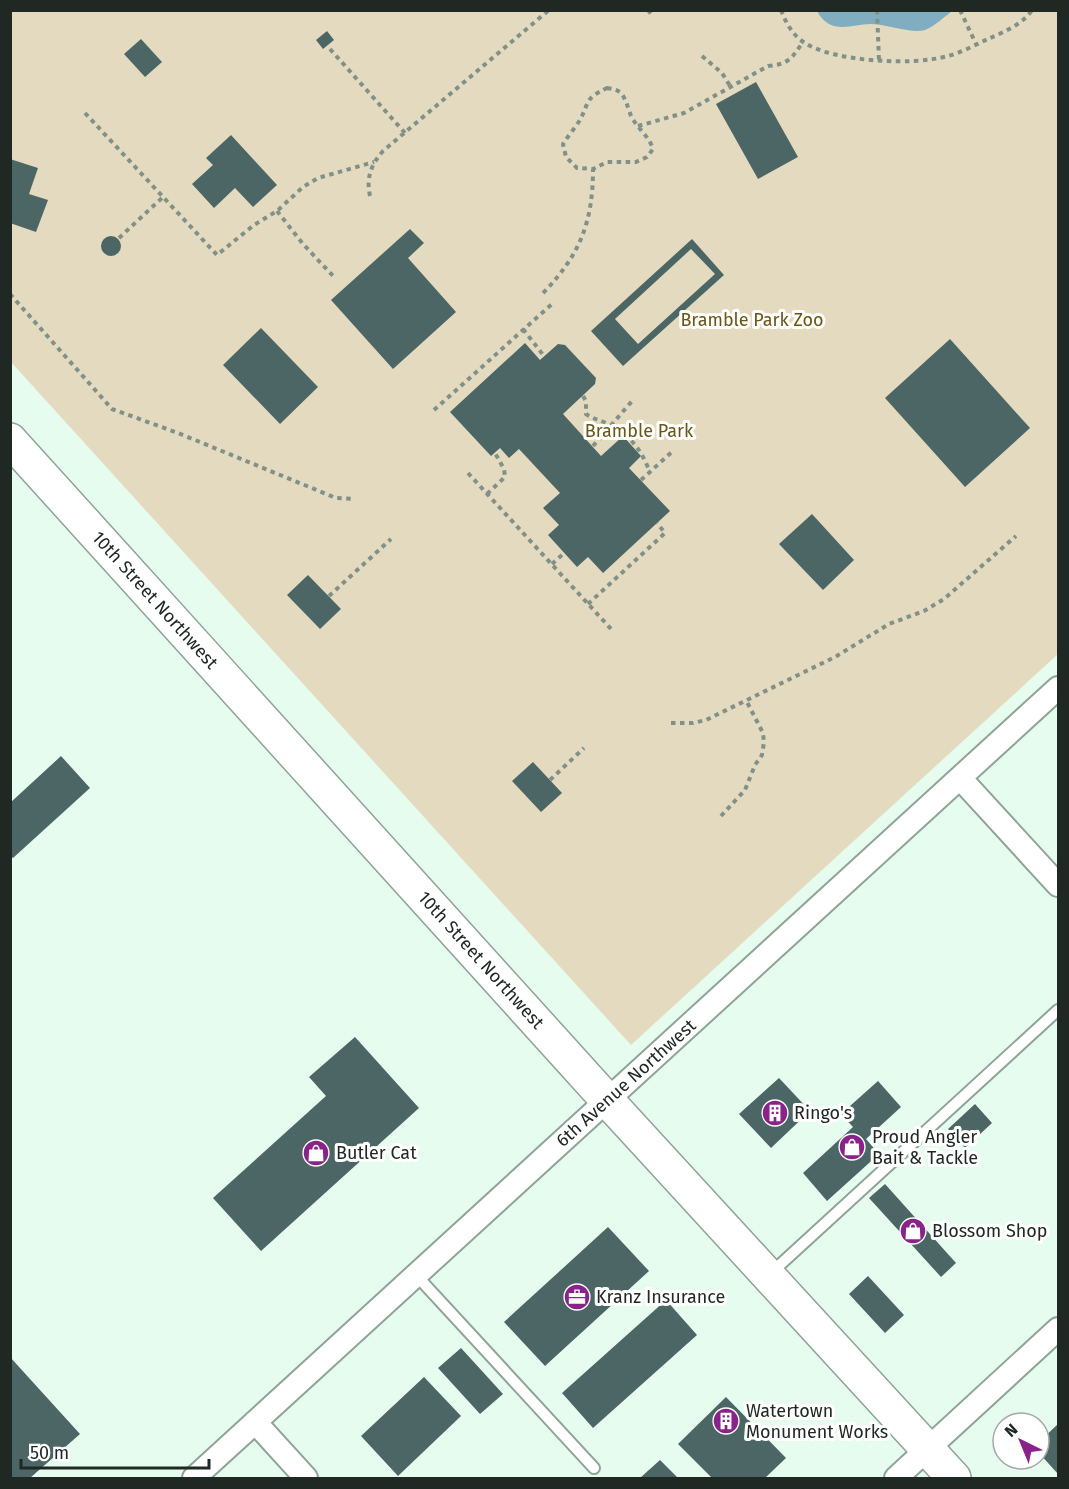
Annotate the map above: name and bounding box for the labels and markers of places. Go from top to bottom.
building icon: Ringo's [760,1098,790,1128]
place label: Ringo's [794,1102,852,1124]
place label: Proud Angler Bait & Tackle [872,1126,978,1169]
shop icon: Proud Angler Bait & Tackle [837,1132,867,1162]
shop icon: Butler Cat [301,1138,331,1168]
place label: Butler Cat [336,1142,417,1164]
shop icon: Blossom Shop [898,1216,928,1246]
place label: Blossom Shop [932,1220,1048,1242]
office icon: Kranz Insurance [562,1282,592,1312]
place label: Kranz Insurance [596,1286,725,1308]
place label: Watertown Monument Works [746,1400,888,1443]
building icon: Watertown Monument Works [711,1406,741,1436]

